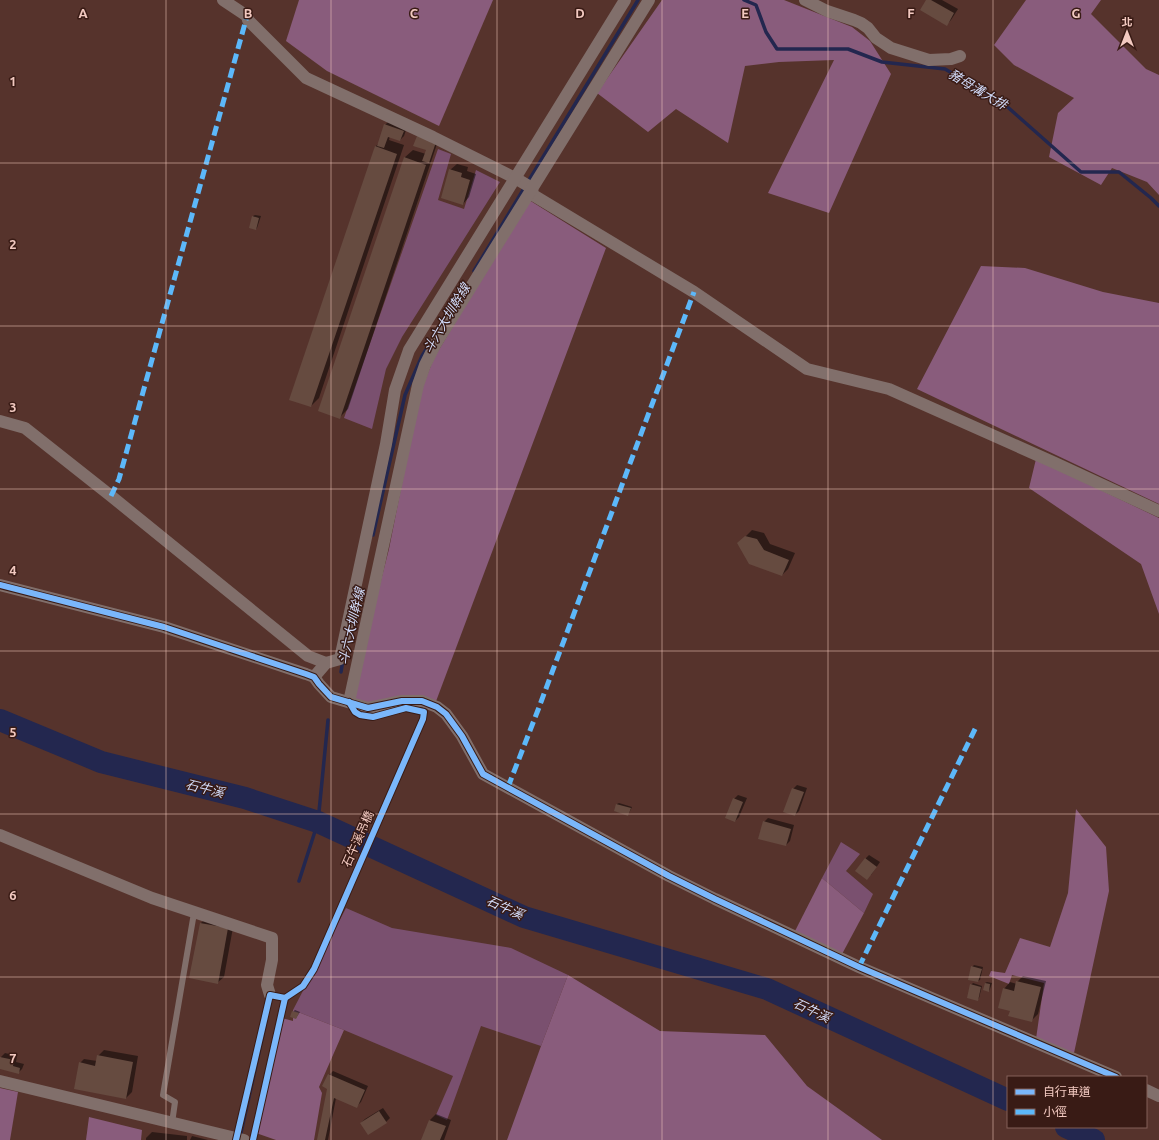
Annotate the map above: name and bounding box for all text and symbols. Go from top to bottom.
text: A [78,6,88,20]
text: B [244,6,253,20]
text: C [410,6,419,20]
text: D [575,6,585,20]
text: E [741,6,749,20]
text: F [907,6,915,20]
text: G [1072,6,1081,20]
north arrow [1107,12,1147,52]
text: 北 [1122,16,1133,28]
water label: 豬母溝大排 [947,66,1011,113]
text: 1 [9,74,17,88]
text: 2 [9,237,17,251]
water label: 斗六大圳幹線 [420,279,473,355]
text: 3 [9,400,17,414]
text: 4 [9,563,17,577]
water label: 斗六大圳幹線 [335,584,367,666]
text: 5 [9,725,17,739]
water label: 石牛溪 [184,776,228,800]
street label: 石牛溪吊橋 [339,809,376,869]
text: 6 [9,888,17,902]
water label: 石牛溪 [484,893,527,922]
water label: 石牛溪 [791,995,834,1025]
text: 7 [9,1051,17,1065]
legend [1007,1076,1147,1128]
text: 自行車道 [1043,1085,1091,1098]
text: 小徑 [1043,1105,1067,1118]

